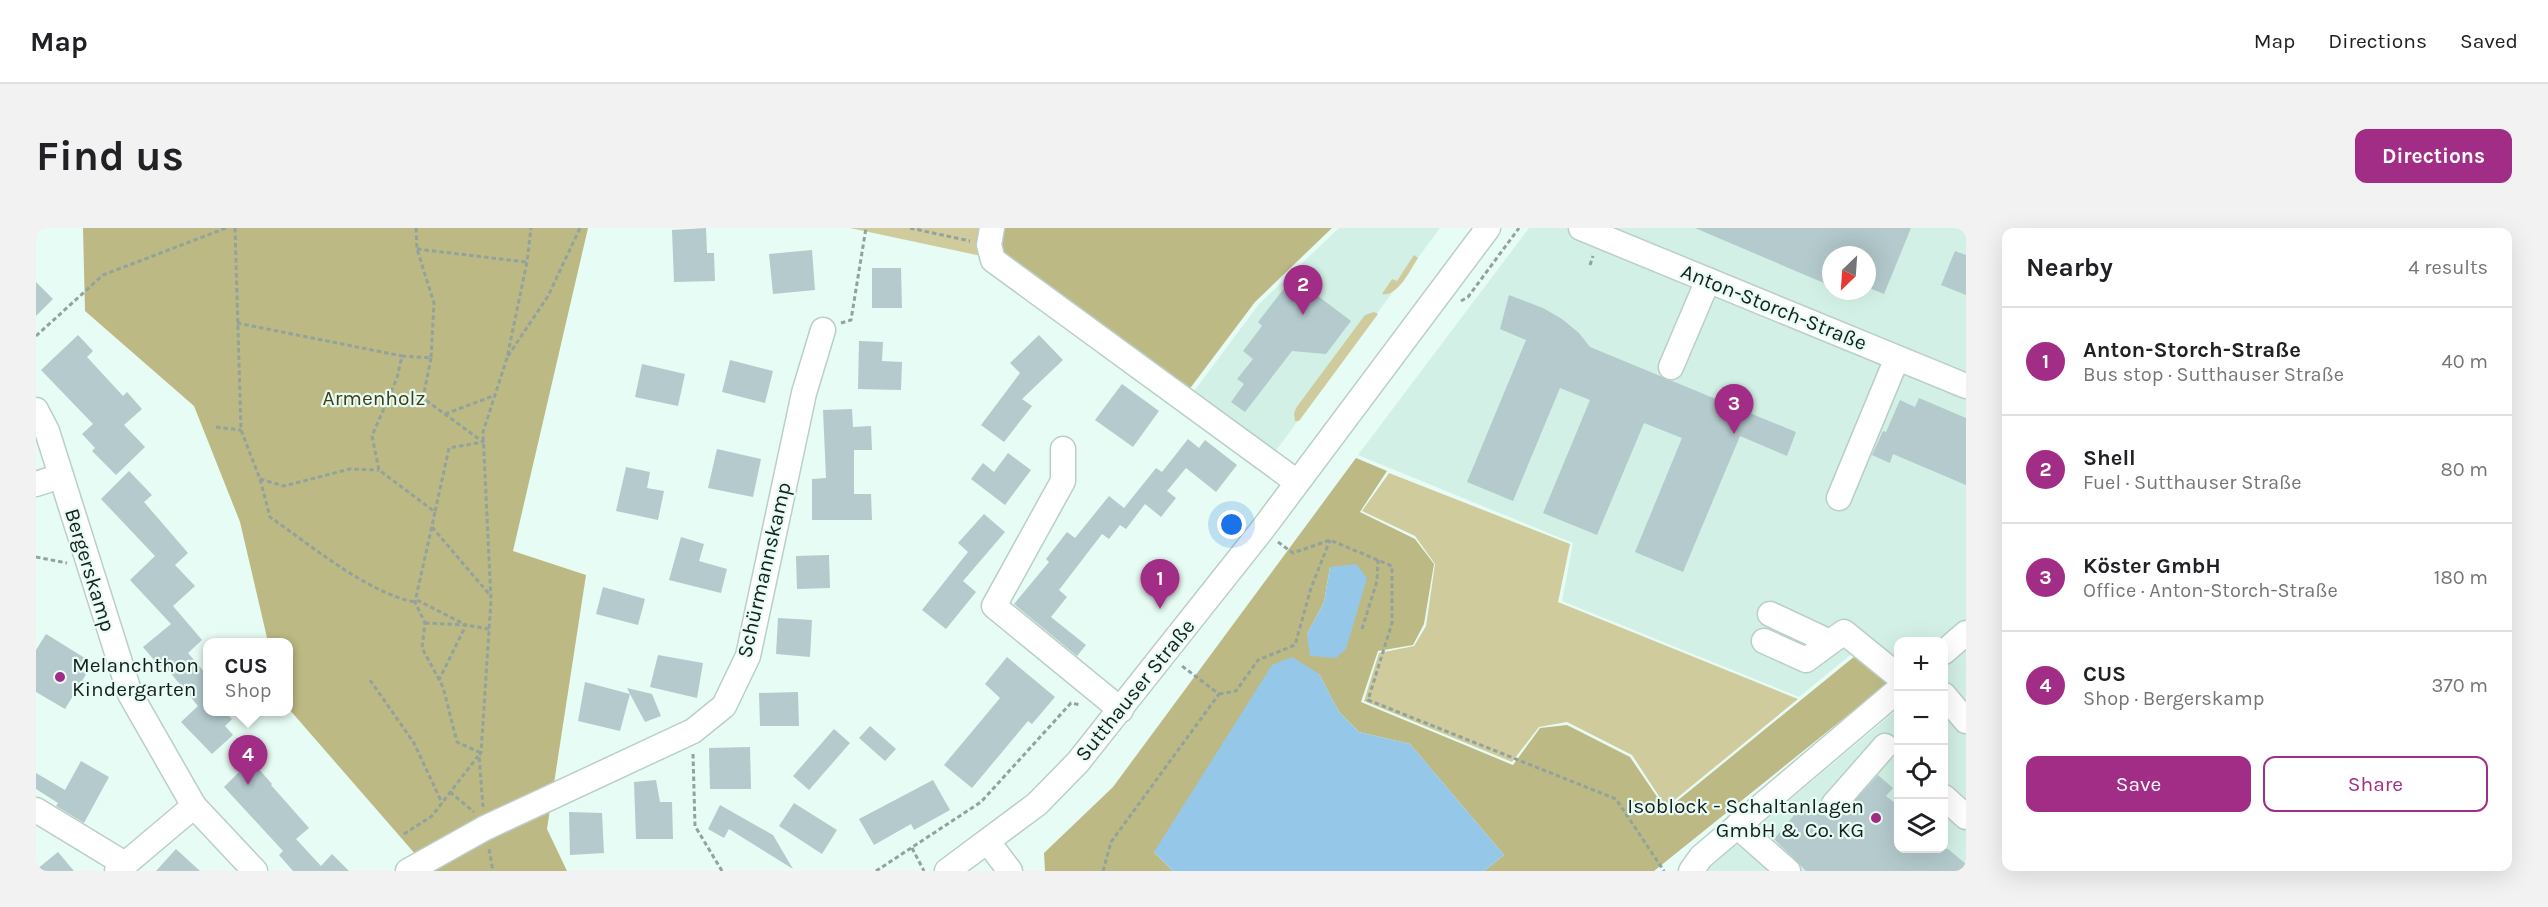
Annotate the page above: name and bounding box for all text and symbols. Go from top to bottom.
text: Map [30,25,88,58]
text: Map [2254,29,2295,53]
text: Directions [2328,29,2427,53]
text: Saved [2460,29,2518,53]
button: Directions [2355,129,2512,183]
text: Find us [36,131,184,181]
north arrow [1822,246,1876,300]
text: Nearby [2026,252,2113,283]
text: 4 results [2408,256,2488,279]
street label: Anton-Storch-Straße [1678,259,1870,355]
pin: 2 [1284,266,1322,315]
text: Anton-Storch-Straße [2083,337,2301,363]
text: 1 [2042,350,2049,373]
text: 40 m [2442,350,2488,373]
text: Bus stop · Sutthauser Straße [2083,363,2344,386]
pin: 3 [1714,384,1754,434]
park label: Armenholz [323,386,425,410]
text: Shell [2083,445,2136,471]
text: 2 [2039,458,2052,481]
text: 80 m [2440,458,2488,481]
text: Fuel · Sutthauser Straße [2083,471,2302,494]
street label: Schürmannskamp [732,480,796,660]
street label: Bergerskamp [60,505,120,635]
your location [1217,510,1246,539]
text: Köster GmbH [2083,553,2221,579]
pin: 1 [1140,560,1180,609]
text: 3 [2039,566,2052,589]
text: 180 m [2434,566,2488,589]
text: Office · Anton-Storch-Straße [2083,579,2338,602]
street label: Sutthauser Straße [1070,614,1200,766]
map controls [1894,637,1948,853]
button: + [1894,637,1948,691]
popup [203,638,293,716]
place label: Melanchthon Kindergarten [72,653,199,701]
text: CUS [225,653,268,679]
text: CUS [2083,661,2126,687]
marker: Melanchthon Kindergarten [53,670,67,684]
text: 4 [2040,674,2051,697]
text: 370 m [2431,674,2488,697]
text: Shop [225,679,271,702]
text: Shop · Bergerskamp [2083,687,2264,710]
button: − [1894,691,1948,745]
pin: 4 [228,736,268,785]
button: locate [1894,745,1948,799]
button: Save [2026,756,2251,812]
button: Share [2263,756,2488,812]
place label: Isoblock - Schaltanlagen GmbH & Co. KG [1627,794,1864,842]
button: layers [1894,799,1948,853]
marker: Isoblock - Schaltanlagen GmbH & Co. KG [1869,811,1883,825]

